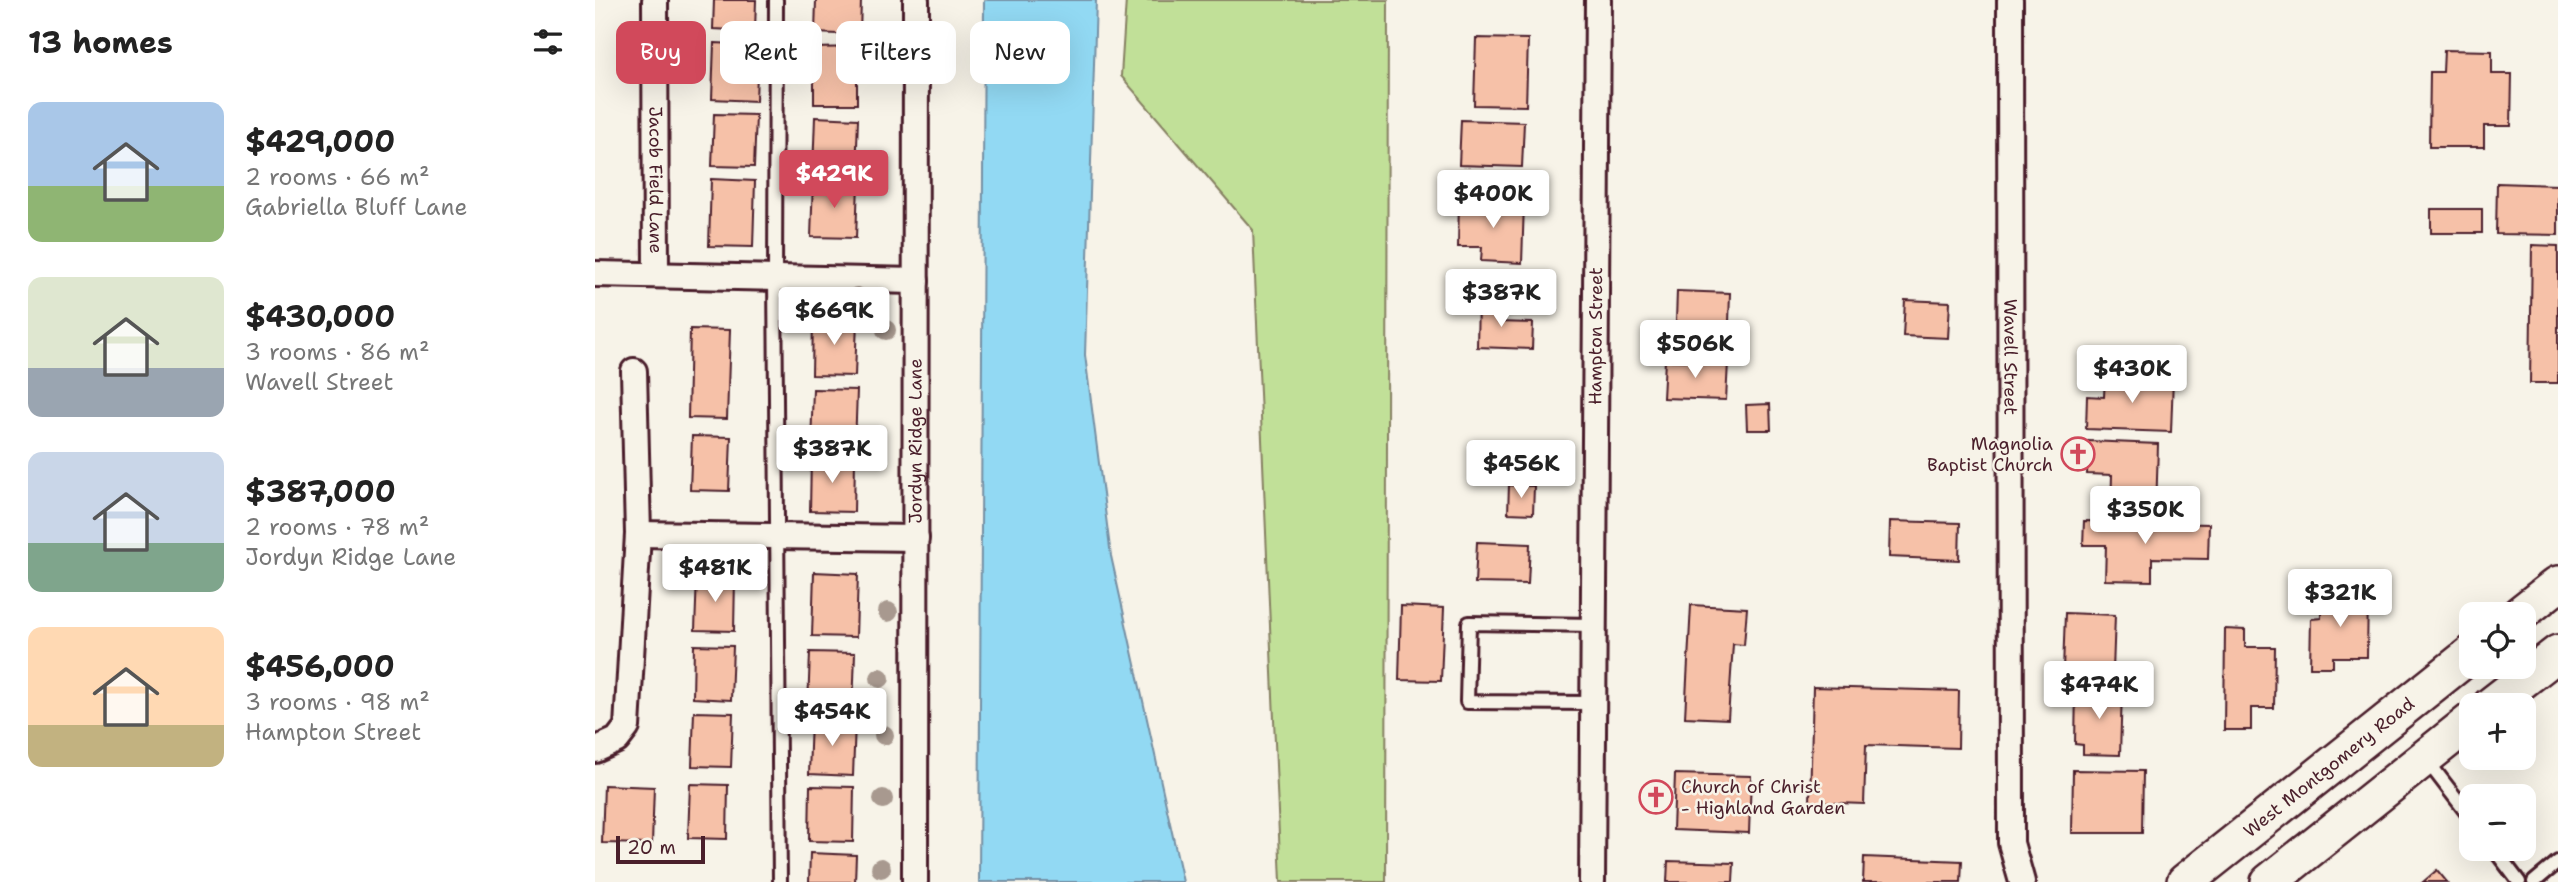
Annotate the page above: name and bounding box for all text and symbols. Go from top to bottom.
chip: Buy [616,21,706,84]
chip: Rent [720,21,822,84]
chip: Filters [836,21,956,84]
chip: New [970,21,1070,84]
text: 13 homes [28,22,173,63]
icon: filters [529,23,567,61]
street label: Jacob Field Lane [643,106,668,254]
text: $429,000 [245,121,395,162]
icon: home [84,130,168,214]
pin: $429K [785,150,883,210]
text: $429K [795,158,873,188]
text: 2 rooms · 66 m² [245,162,430,192]
pin: $400K [1444,170,1542,230]
text: $400K [1453,178,1533,208]
text: Gabriella Bluff Lane [245,192,467,222]
street label: Hampton Street [1583,267,1608,405]
pin: $387K [1452,270,1550,329]
text: $387K [1461,277,1541,307]
pin: $669K [785,288,883,347]
text: $669K [794,295,874,325]
text: $430,000 [245,296,395,337]
street label: Wavell Street [1998,299,2022,415]
icon: home [84,305,168,389]
pin: $506K [1646,320,1744,380]
text: $506K [1656,328,1734,358]
text: 3 rooms · 86 m² [245,337,430,367]
pin: $430K [2083,346,2181,405]
text: $430K [2093,353,2171,383]
street label: Jordyn Ridge Lane [903,358,928,524]
text: Wavell Street [245,367,394,397]
pin: $387K [783,426,881,485]
place label: Magnolia Baptist Church [1927,432,2053,477]
text: $387K [792,433,872,463]
church icon: Magnolia Baptist Church [2059,435,2097,473]
pin: $456K [1472,440,1570,500]
text: $456K [1482,448,1560,478]
text: $387,000 [245,471,396,512]
icon: home [84,480,168,564]
pin: $350K [2096,486,2194,546]
text: $350K [2106,494,2184,524]
text: 2 rooms · 78 m² [245,512,429,542]
text: Jordyn Ridge Lane [245,542,456,572]
pin: $481K [666,544,764,604]
text: $481K [678,552,752,582]
pin: $321K [2291,570,2389,629]
text: $321K [2304,577,2376,607]
map controls [2459,602,2536,861]
button: locate [2459,602,2536,679]
text: $456,000 [245,646,395,687]
icon: home [84,655,168,739]
pin: $474K [2050,662,2148,721]
text: $474K [2060,669,2138,699]
text: 3 rooms · 98 m² [245,687,430,717]
pin: $454K [783,688,881,748]
street label: West Montgomery Road [2238,692,2419,843]
button: + [2459,693,2536,770]
text: $454K [793,696,871,726]
text: Hampton Street [245,717,421,747]
place label: Church of Christ - Highland Garden [1681,775,1845,820]
church icon: Church of Christ - Highland Garden [1637,778,1675,816]
button: − [2459,784,2536,861]
scale bar [616,833,705,865]
text: 20 m [627,835,676,860]

